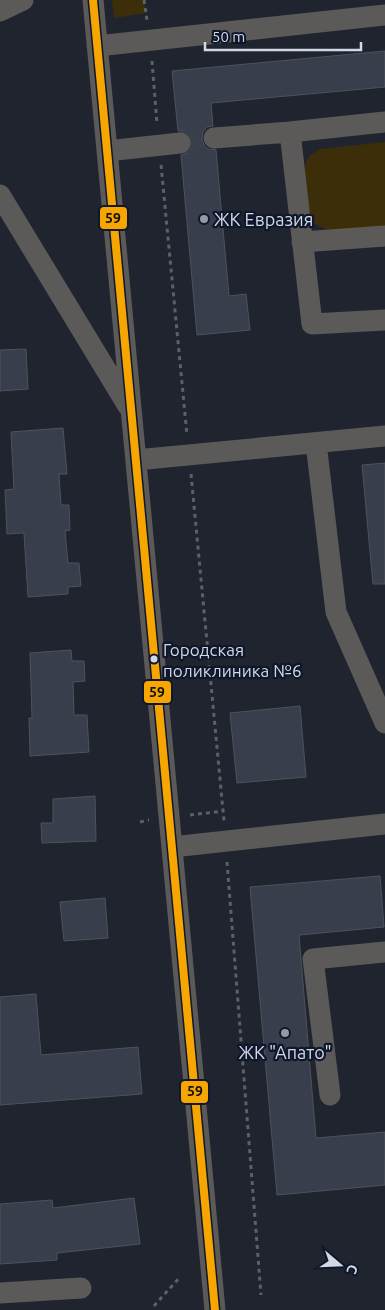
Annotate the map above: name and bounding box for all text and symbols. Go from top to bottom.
scale bar [205,20,361,52]
text: 50 m [212,28,245,45]
line badge: 59 [99,206,128,230]
place label: ЖК Евразия [214,209,313,229]
text: 59 [105,210,121,226]
marker: ЖК Евразия [198,213,210,225]
place label: Городская поликлиника №6 [163,640,301,680]
marker: Городская поликлиника №6 [149,654,159,664]
line badge: 59 [143,680,172,704]
text: 59 [149,684,165,700]
marker: ЖК "Апато" [279,1027,291,1039]
place label: ЖК "Апато" [238,1042,332,1062]
line badge: 59 [180,1080,209,1104]
text: 59 [187,1083,203,1099]
north arrow [315,1240,365,1290]
text: С [343,1262,361,1276]

